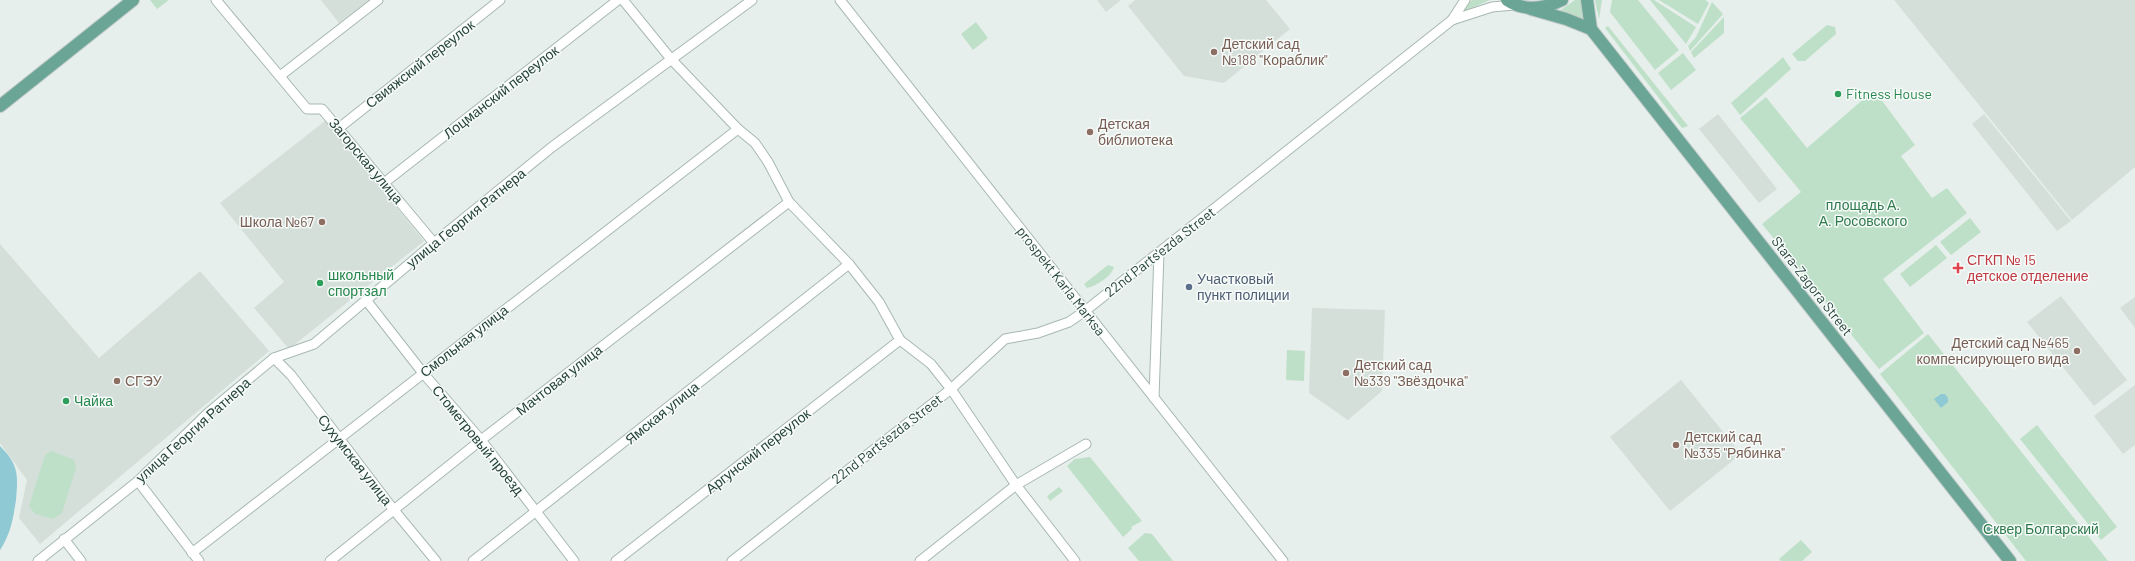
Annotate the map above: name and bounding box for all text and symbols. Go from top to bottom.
street label: Свияжский переулок [362,15,478,111]
place label: Детский сад №188 "Кораблик" [1222,35,1328,68]
street label: Лоцманский переулок [440,41,562,142]
marker: Детский сад №188 "Кораблик" [1209,47,1219,57]
place label: Fitness House [1846,85,1932,102]
marker: Fitness House [1833,89,1843,99]
street label: Загорская улица [326,114,407,207]
place label: Детская библиотека [1098,115,1173,148]
marker: Детская библиотека [1085,127,1095,137]
street label: улица Георгия Ратнера [403,164,529,271]
park label: площадь А. А. Росовского [1819,196,1907,229]
street label: 22nd Parts'ezda Street [1101,203,1218,300]
place label: Школа №67 [240,213,314,230]
marker: Школа №67 [317,217,327,227]
street label: prospekt Karla Marksa [1013,223,1109,339]
street label: Stara-Zagora Street [1768,233,1856,339]
place label: СГКП № 15 детское отделение [1967,251,2089,284]
marker: СГКП № 15 детское отделение [1952,262,1964,274]
place label: школьный спортзал [328,266,394,299]
place label: Участковый пункт полиции [1197,270,1290,303]
marker: школьный спортзал [315,278,325,288]
marker: Участковый пункт полиции [1184,282,1194,292]
street label: Смольная улица [416,301,511,380]
place label: Детский сад №465 компенсирующего вида [1917,334,2069,367]
street label: Мачтовая улица [512,341,605,418]
marker: Детский сад №465 компенсирующего вида [2072,346,2082,356]
place label: Детский сад №339 "Звёздочка" [1354,356,1468,389]
marker: Детский сад №339 "Звёздочка" [1341,368,1351,378]
place label: СГЭУ [125,372,162,389]
street label: улица Георгия Ратнера [132,374,254,486]
marker: СГЭУ [112,376,122,386]
street label: Ямская улица [621,378,702,447]
street label: Стометровый проезд [429,381,528,498]
street label: 22nd Parts'ezda Street [828,390,945,487]
place label: Чайка [74,392,113,409]
marker: Чайка [61,396,71,406]
street label: Аргунский переулок [702,404,814,497]
street label: Сухумская улица [315,411,396,509]
place label: Детский сад №335 "Рябинка" [1684,428,1785,461]
marker: Детский сад №335 "Рябинка" [1671,440,1681,450]
park label: Сквер Болгарский [1983,520,2099,537]

